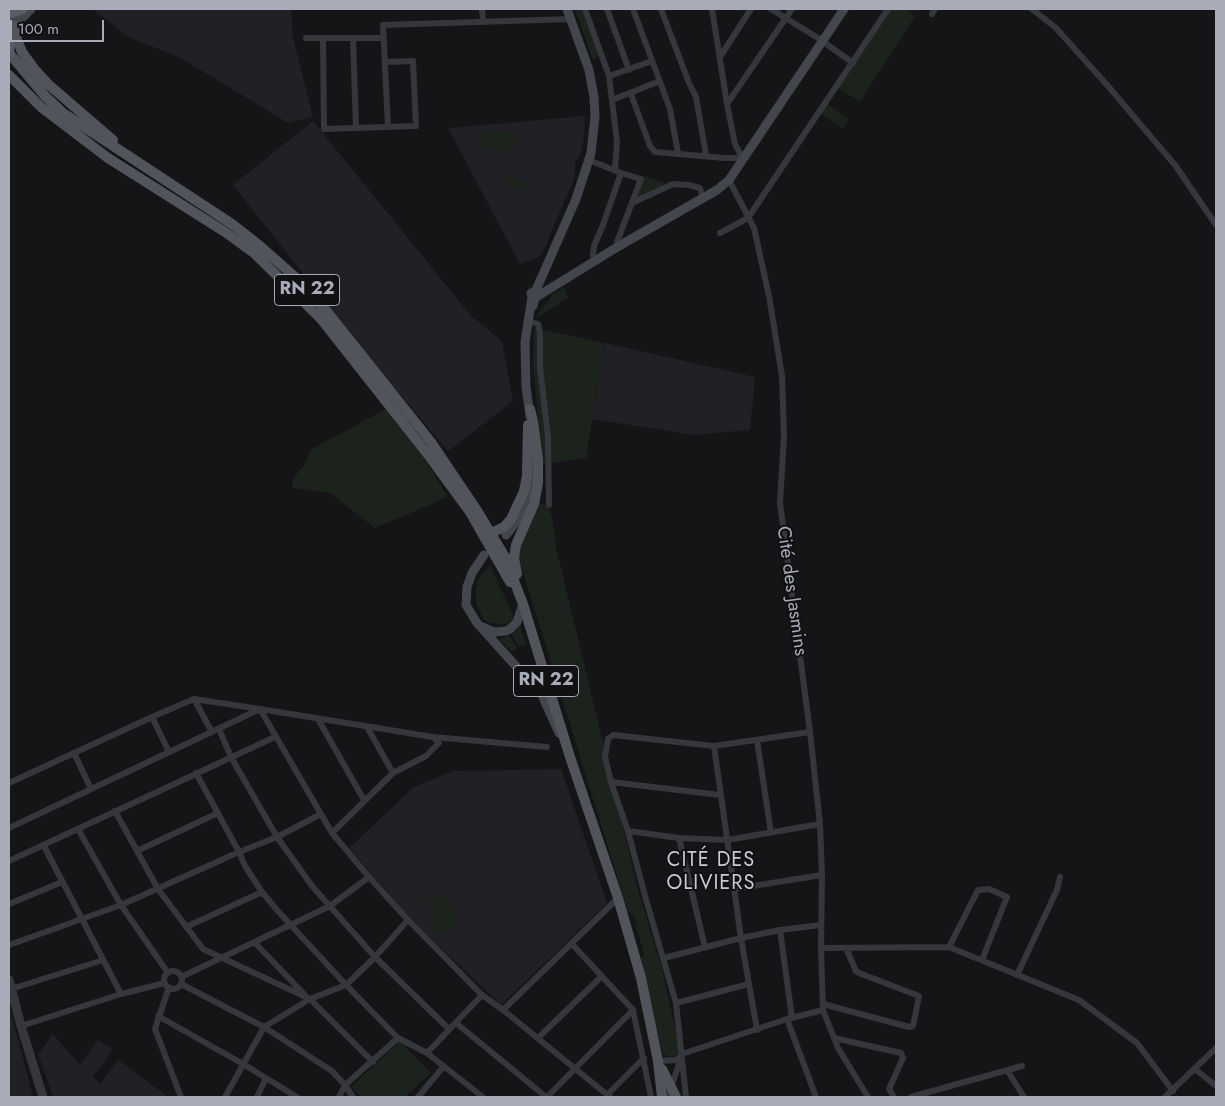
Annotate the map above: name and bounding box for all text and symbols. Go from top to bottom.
scale bar [12,10,106,42]
text: 100 m [18,18,59,40]
road number: RN 22 [274,274,340,306]
street label: Cité des Jasmins [771,525,811,657]
road number: RN 22 [514,666,578,696]
district label: CITÉ DES OLIVIERS [666,849,756,896]

